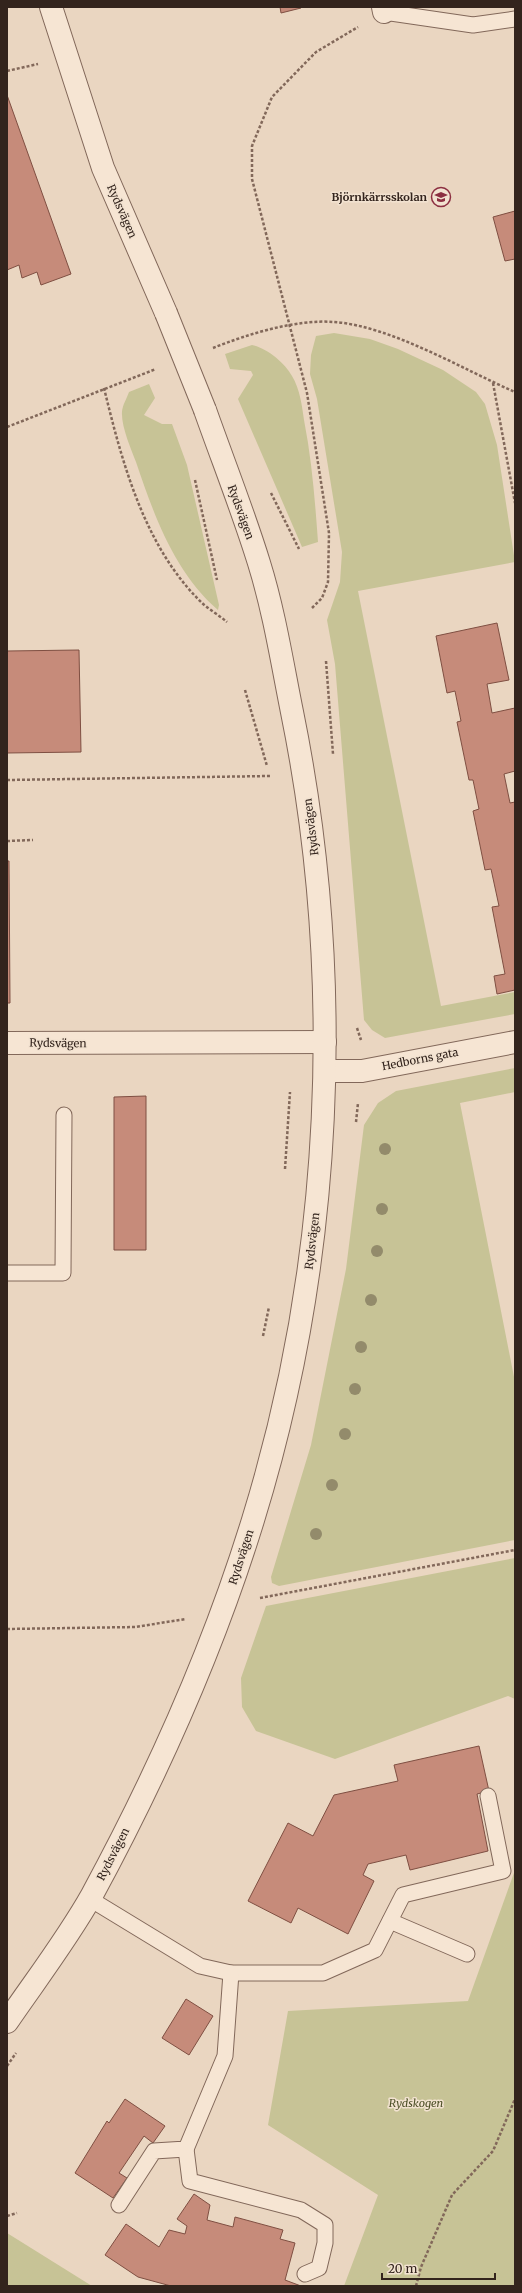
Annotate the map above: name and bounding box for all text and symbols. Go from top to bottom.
street label: Rydsvägen [104,182,140,241]
school or university icon: Björnkärrsskolan [430,186,452,208]
place label: Björnkärrsskolan [332,190,428,204]
street label: Rydsvägen [225,483,258,542]
street label: Rydsvägen [300,797,321,856]
street label: Rydsvägen [29,1036,87,1051]
street label: Hedborns gata [381,1045,459,1073]
street label: Rydsvägen [302,1211,323,1270]
street label: Rydsvägen [225,1527,257,1586]
street label: Rydsvägen [94,1825,133,1883]
park label: Rydskogen [389,2096,444,2110]
scale bar [382,2255,495,2281]
text: 20 m [388,2261,417,2276]

